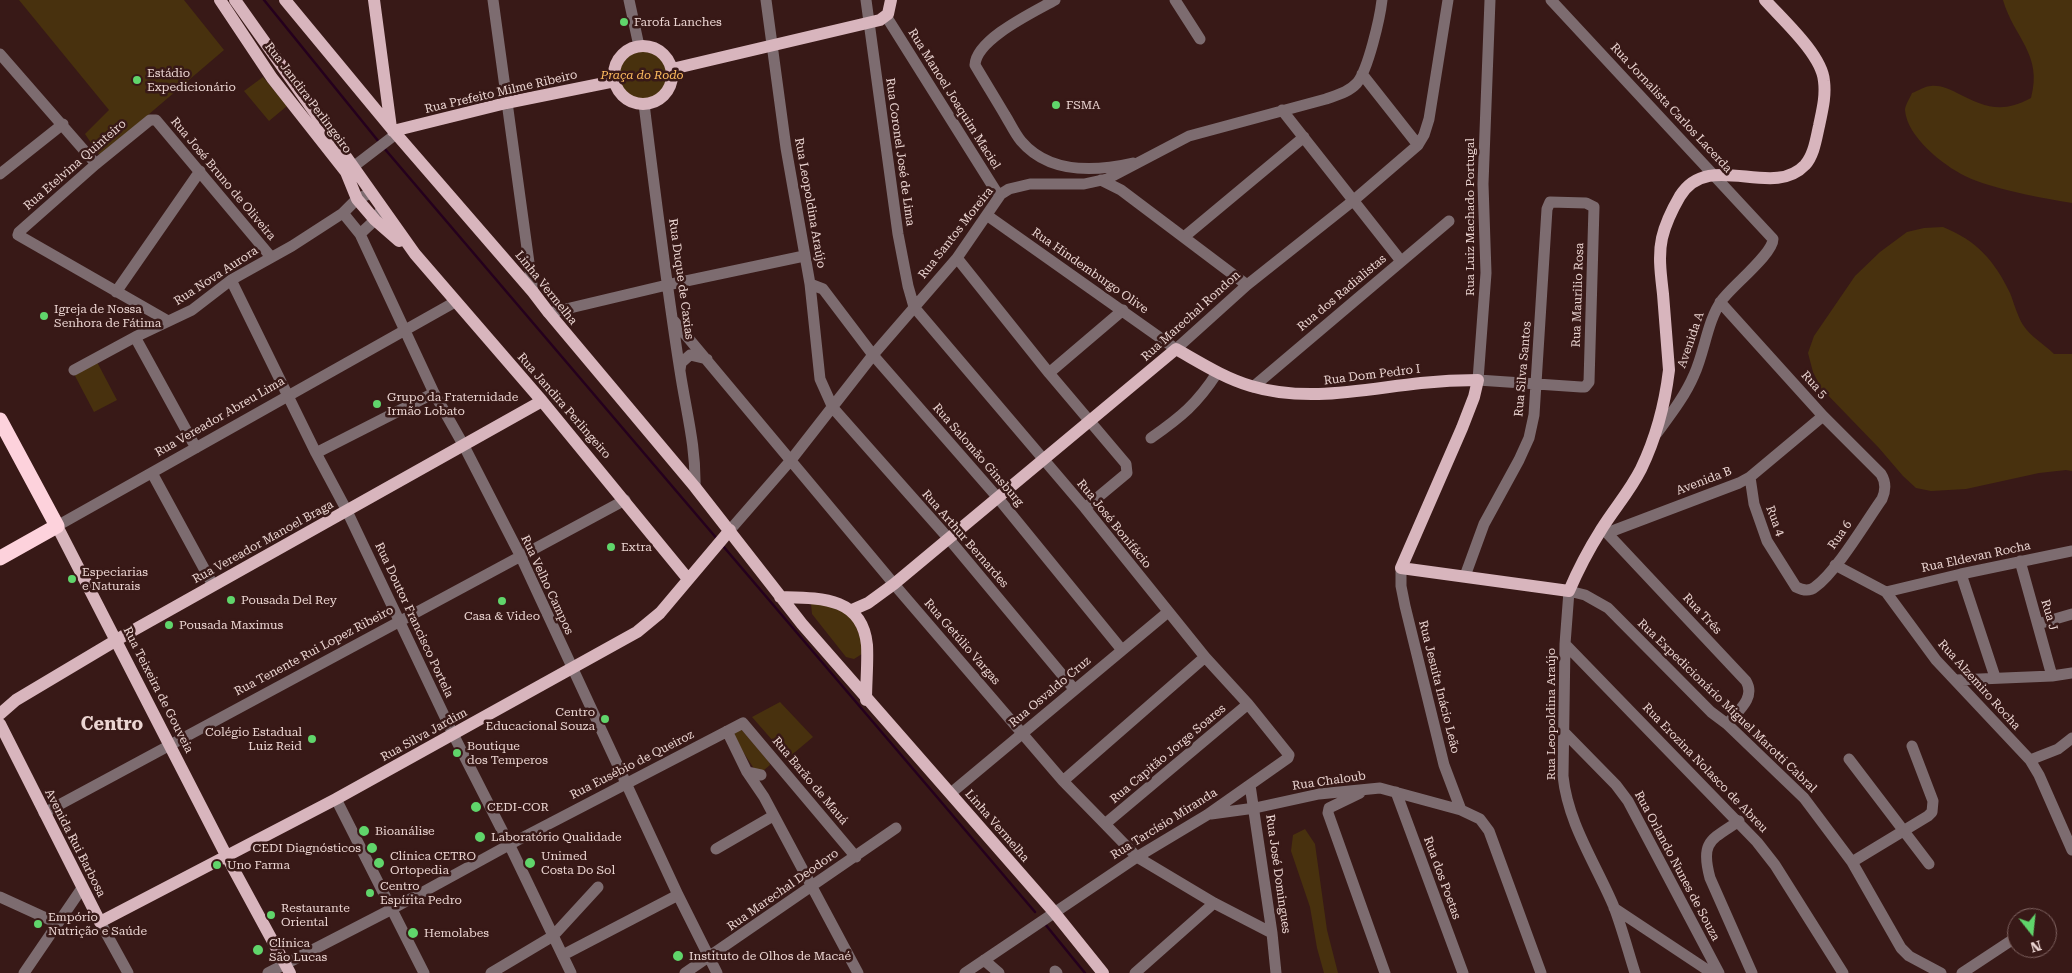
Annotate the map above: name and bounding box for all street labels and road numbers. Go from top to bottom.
street label: Rua Manoel Joaquim Maciel [905,26,1003,172]
street label: Rua Jandira Perlingeiro [262,40,354,156]
street label: Rua Jornalista Carlos Lacerda [1607,40,1735,176]
street label: Rua Prefeito Milme Ribeiro [423,67,579,117]
street label: Rua Coronel José de Lima [882,77,918,227]
street label: Rua José Bruno de Oliveira [167,115,279,243]
street label: Rua Etelvina Quinteiro [21,117,129,213]
street label: Rua Leopoldina Araújo [791,137,829,269]
street label: Rua Luiz Machado Portugal [1463,138,1477,296]
street label: Rua Santos Moreira [916,184,996,282]
street label: Rua Duque de Caxias [665,218,697,340]
street label: Rua Hindemburgo Olive [1029,225,1151,317]
street label: Rua Maurilio Rosa [1569,242,1587,348]
street label: Rua Nova Aurora [171,243,261,309]
street label: Linha Vermelha [512,248,580,328]
street label: Rua dos Radialistas [1295,252,1389,334]
street label: Rua Marechal Rondon [1139,268,1243,364]
street label: Avenida A [1675,310,1707,370]
street label: Rua Silva Santos [1512,321,1534,417]
street label: Rua Jandira Perlingeiro [514,350,614,462]
street label: Rua Dom Pedro I [1323,362,1421,388]
street label: Rua 5 [1798,368,1830,402]
street label: Rua Vereador Abreu Lima [153,374,287,460]
street label: Rua Salomão Ginsburg [929,401,1027,509]
street label: Avenida B [1674,464,1734,498]
street label: Rua José Bonifácio [1074,477,1154,571]
street label: Rua Arthur Bernardes [919,487,1011,591]
street label: Rua Vereador Manoel Braga [190,497,336,587]
street label: Rua 4 [1763,504,1787,538]
street label: Rua 6 [1825,518,1855,552]
street label: Rua Velho Campos [518,533,576,637]
street label: Rua Eldevan Rocha [1920,538,2032,576]
street label: Rua Doutor Francisco Portela [372,540,456,700]
street label: Rua Três [1680,591,1724,637]
street label: Rua Getúlio Vargas [921,596,1003,688]
street label: Rua J [2038,598,2060,632]
street label: Rua Tenente Rui Lopez Ribeiro [232,603,396,699]
street label: Rua Expedicionário Miguel Marotti Cabral [1634,616,1820,796]
street label: Rua Jesuíta Inácio Leão [1415,619,1463,755]
street label: Rua Teixeira de Gouveia [120,624,196,756]
street label: Rua Alzemiro Rocha [1935,637,2023,733]
street label: Rua Leopoldina Araújo [1544,648,1558,780]
street label: Rua Osvaldo Cruz [1006,654,1094,730]
street label: Rua Erozina Nolasco de Abreu [1639,700,1771,836]
street label: Rua Capitão Jorge Soares [1107,701,1229,807]
street label: Rua Silva Jardim [378,705,470,765]
street label: Rua Eusébio de Queiroz [568,728,696,802]
street label: Rua Barão de Mauá [769,734,851,828]
street label: Rua Chaloub [1291,769,1367,793]
street label: Rua Tarcísio Miranda [1108,785,1220,863]
street label: Avenida Rui Barbosa [42,787,108,899]
street label: Linha Vermelha [962,787,1032,865]
street label: Rua Orlando Nunes de Souza [1631,789,1723,943]
street label: Rua José Domingues [1263,813,1293,935]
street label: Rua dos Poetas [1420,835,1464,921]
street label: Rua Marechal Deodoro [725,846,841,934]

